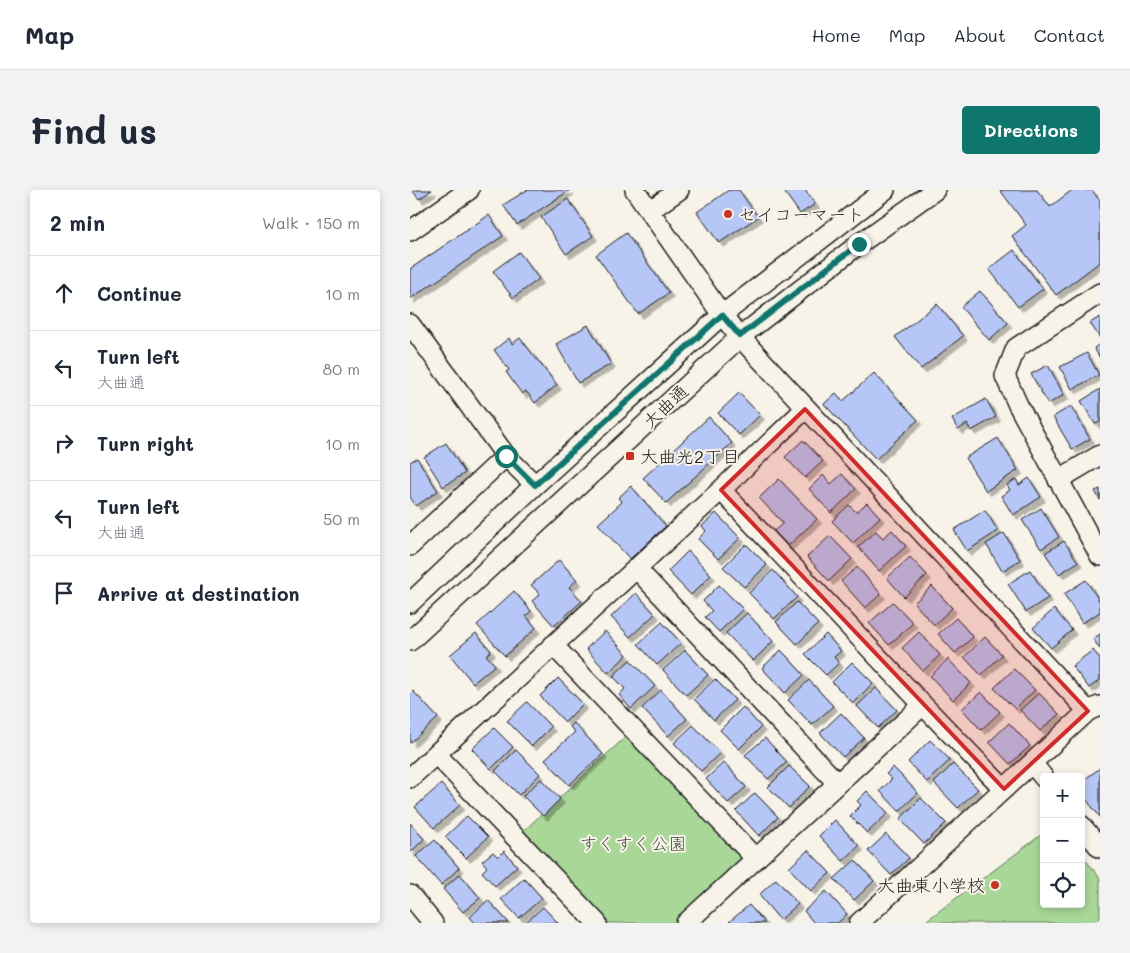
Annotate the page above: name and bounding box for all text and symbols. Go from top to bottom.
text: Map [25,19,74,50]
text: Home [812,23,861,47]
text: Map [889,23,925,47]
text: About [953,23,1006,47]
text: Contact [1034,23,1105,47]
button: Directions [962,106,1100,154]
text: Find us [30,107,157,153]
place label: セイコーマート [738,202,864,226]
marker: セイコーマート [722,208,734,220]
text: 2 min [50,209,105,236]
text: Walk · 150 m [262,212,360,233]
route end [848,233,871,256]
icon: ahead [50,279,78,307]
text: Continue [97,281,182,306]
text: 10 m [325,283,360,304]
text: Turn left [97,344,180,369]
icon: left [50,354,78,382]
text: 80 m [323,358,360,379]
text: 大曲通 [97,371,145,392]
street label: 大曲通 [637,379,693,433]
icon: right [50,429,78,457]
text: Turn right [97,431,194,456]
text: 10 m [325,433,360,454]
place label: 大曲光2丁目 [640,444,740,468]
route start [495,445,518,468]
marker: 大曲光2丁目 [624,450,636,462]
text: Turn left [97,494,180,519]
icon: left [50,504,78,532]
text: 50 m [323,508,360,529]
text: 大曲通 [97,521,145,542]
icon: arrive [50,579,78,607]
text: Arrive at destination [97,581,300,606]
map controls [1040,773,1085,908]
button: + [1040,773,1085,818]
button: − [1040,818,1085,863]
park label: すくすく公園 [579,831,687,855]
button: locate [1040,863,1085,908]
place label: 大曲東小学校 [877,873,985,897]
marker: 大曲東小学校 [989,879,1001,891]

